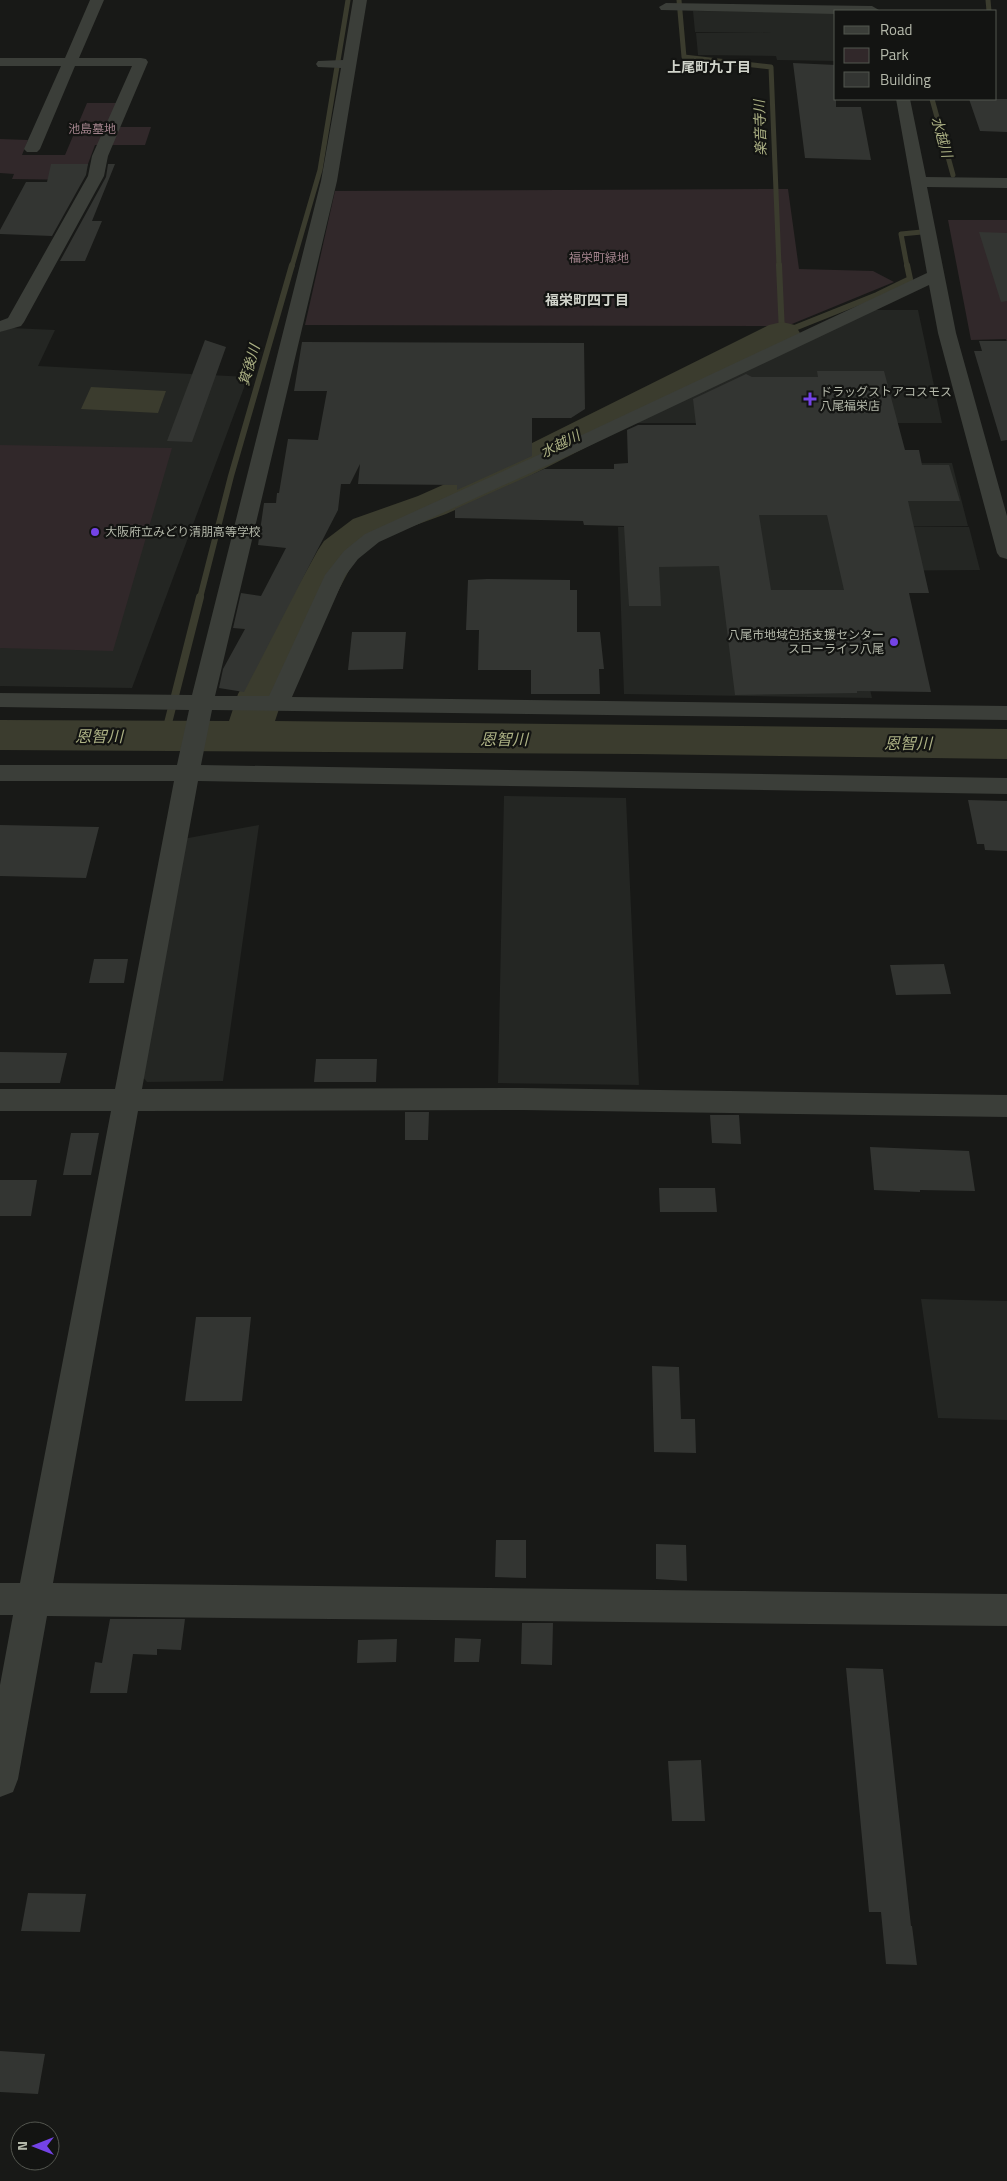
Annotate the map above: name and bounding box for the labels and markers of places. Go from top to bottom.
place label: ドラッグストアコスモス 八尾福栄店 [820,382,952,415]
marker: ドラッグストアコスモス 八尾福栄店 [804,393,816,405]
place label: 大阪府立みどり清朋高等学校 [105,522,261,541]
marker: 大阪府立みどり清朋高等学校 [89,526,101,538]
place label: 八尾市地域包括支援センター スローライフ八尾 [728,625,884,658]
marker: 八尾市地域包括支援センター スローライフ八尾 [888,636,900,648]

